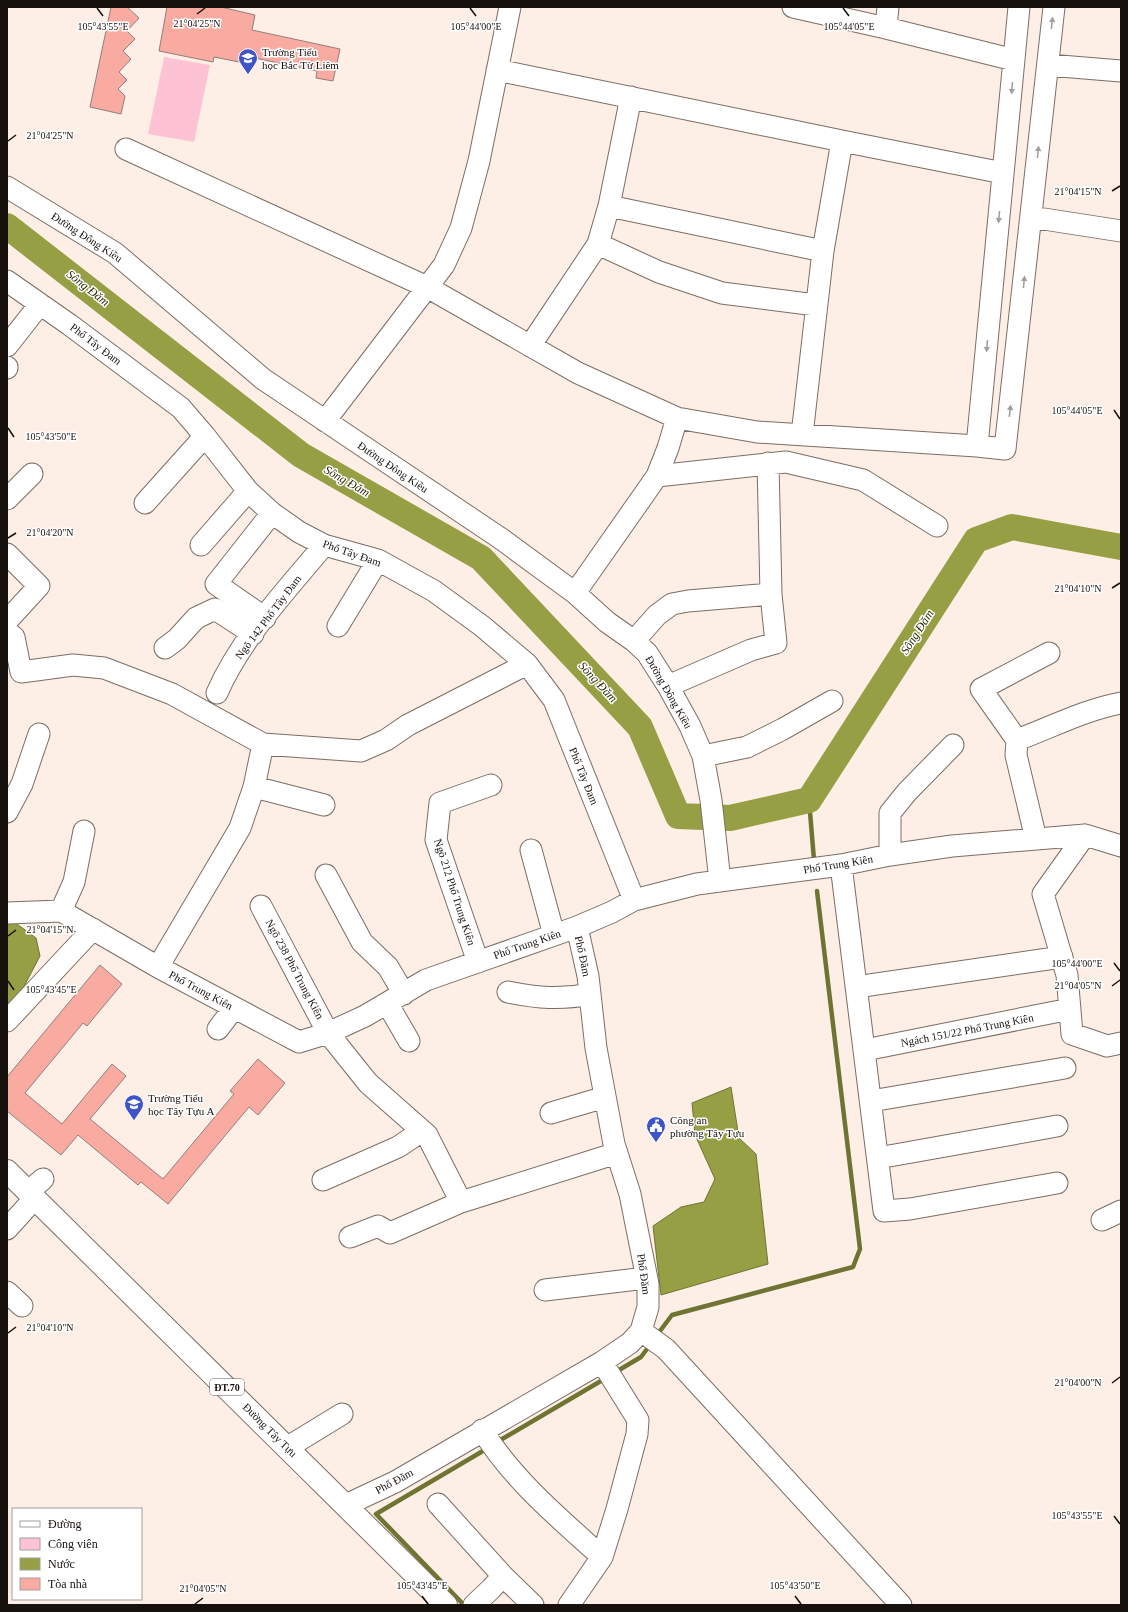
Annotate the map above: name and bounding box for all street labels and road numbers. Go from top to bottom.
street label: Đường Đông Kiều [49,210,125,265]
street label: Phố Tây Đam [68,321,124,367]
street label: Đường Đông Kiều [356,439,431,495]
street label: Phố Tây Đam [321,537,383,569]
street label: Ngõ 142 Phố Tây Đam [233,572,304,661]
street label: Đường Đông Kiều [643,653,695,731]
street label: Phố Tây Đam [567,746,601,807]
street label: Ngõ 212 Phố Trung Kiên [432,837,478,947]
street label: Phố Trung Kiên [802,852,874,875]
street label: Ngõ 238 Phố Trung Kiên [264,917,327,1021]
street label: Phố Trung Kiên [492,927,563,961]
street label: Phố Đăm [573,935,593,978]
street label: Phố Trung Kiên [167,968,235,1012]
street label: Ngách 151/22 Phố Trung Kiên [900,1011,1035,1049]
street label: Phố Đăm [635,1253,653,1296]
road number: ĐT.70 [210,1379,244,1395]
street label: Đường Tây Tựu [241,1401,300,1460]
street label: Phố Đăm [373,1466,415,1496]

